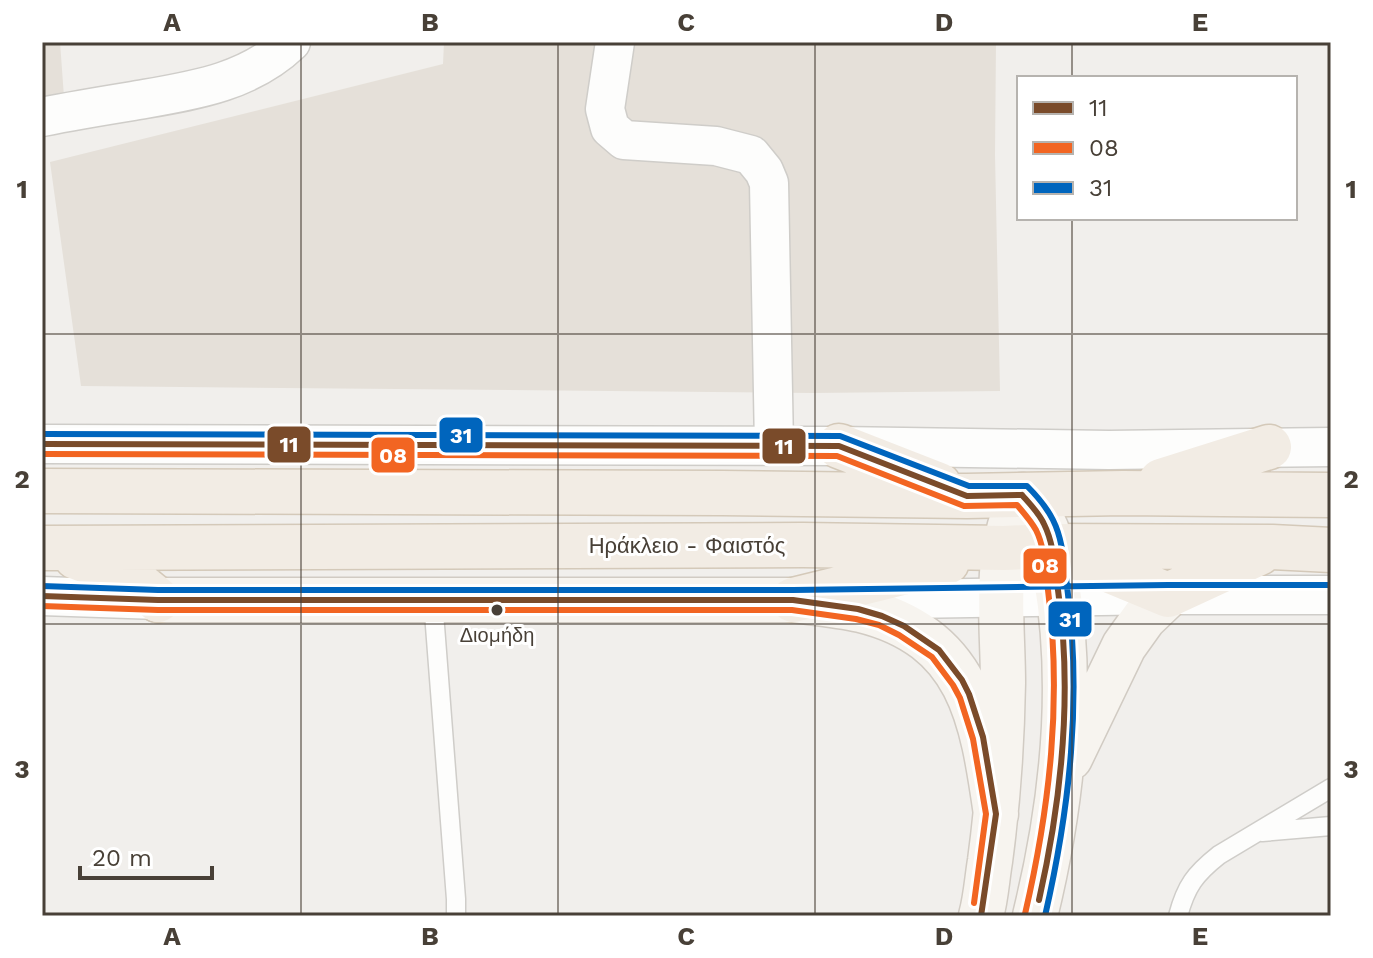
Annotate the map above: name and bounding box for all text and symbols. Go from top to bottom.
text: A [163,7,181,37]
text: B [421,7,439,37]
text: C [677,7,695,37]
text: D [935,7,953,37]
text: E [1192,7,1208,37]
legend [1017,76,1297,220]
text: 11 [1089,94,1108,122]
text: 08 [1089,134,1119,162]
text: 1 [16,174,28,204]
text: 31 [1089,174,1112,202]
text: 1 [1345,174,1357,204]
line badge: 31 [438,416,484,454]
text: 31 [450,423,472,448]
line badge: 11 [266,425,312,464]
line badge: 11 [761,427,807,465]
text: 11 [280,432,298,457]
text: 11 [775,434,793,459]
line badge: 08 [370,436,416,474]
text: 08 [379,443,407,468]
text: 2 [14,464,30,494]
text: 2 [1343,464,1359,494]
street label: Ηράκλειο - Φαιστός [589,533,785,558]
line badge: 08 [1022,547,1068,585]
text: 08 [1031,553,1059,578]
line badge: 31 [1047,600,1093,638]
marker: Διομήδη [489,602,505,618]
text: 31 [1059,607,1081,632]
place label: Διομήδη [460,623,534,647]
text: 3 [14,754,30,784]
text: 3 [1343,754,1359,784]
scale bar [80,830,212,880]
text: 20 m [92,844,152,872]
text: A [163,921,181,951]
text: B [421,921,439,951]
text: C [677,921,695,951]
text: D [935,921,953,951]
text: E [1192,921,1208,951]

